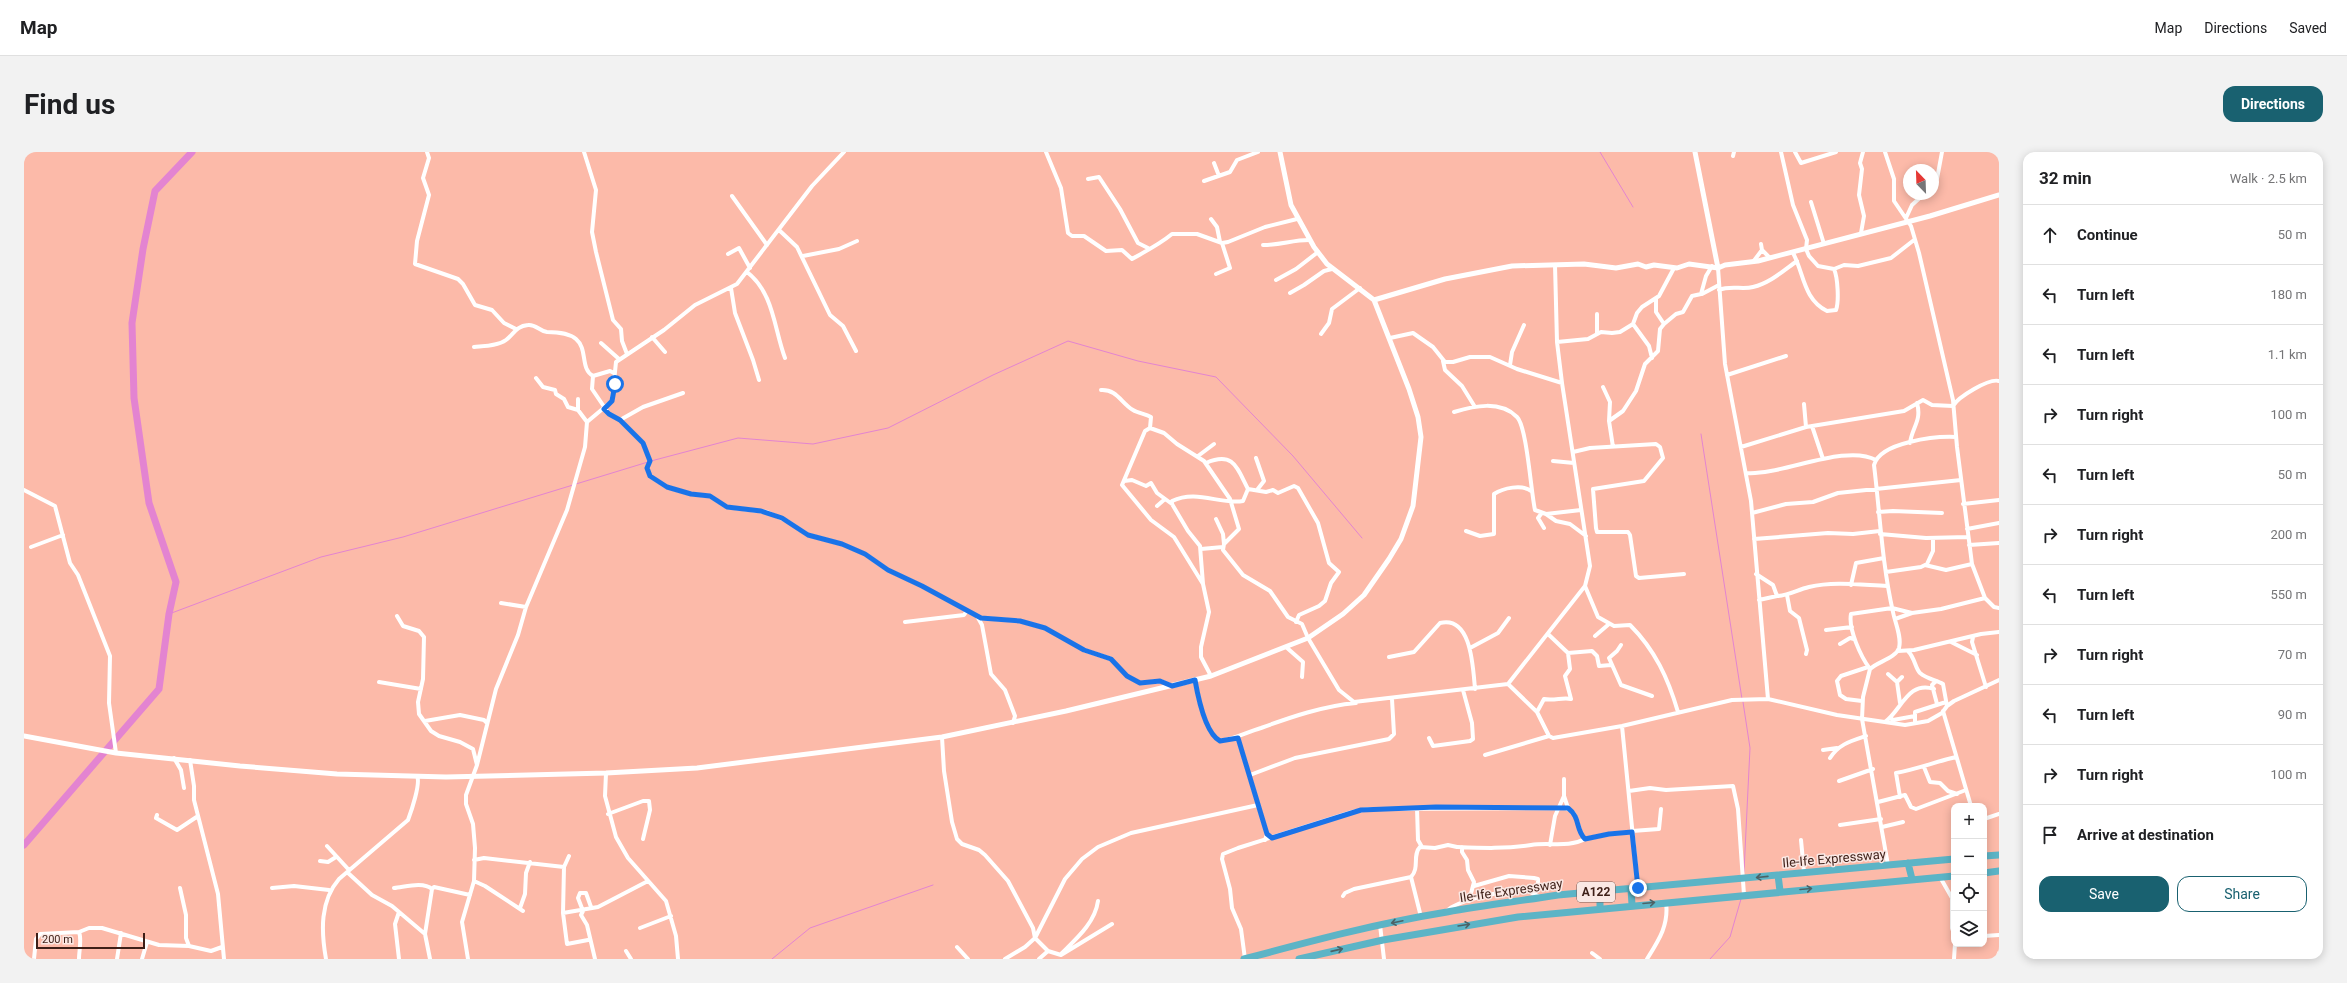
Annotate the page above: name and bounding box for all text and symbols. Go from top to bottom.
text: Map [20,16,58,39]
text: Map [2155,20,2182,36]
text: Directions [2204,20,2267,36]
text: Saved [2289,20,2327,36]
button: Directions [2223,86,2323,122]
text: Find us [24,88,115,121]
north arrow [1903,164,1939,200]
text: 32 min [2039,168,2092,188]
text: Walk · 2.5 km [2230,171,2307,186]
icon: ahead [2039,224,2061,246]
text: Continue [2077,226,2138,244]
text: 50 m [2278,227,2307,242]
icon: left [2039,284,2061,306]
text: Turn left [2077,286,2134,304]
text: 180 m [2270,287,2307,302]
icon: left [2039,344,2061,366]
text: Turn left [2077,346,2134,364]
text: 1.1 km [2268,347,2307,362]
route start [606,375,624,393]
icon: right [2039,404,2061,426]
text: Turn right [2077,406,2143,424]
text: 100 m [2270,407,2307,422]
icon: left [2039,464,2061,486]
text: Turn left [2077,466,2134,484]
text: 50 m [2278,467,2307,482]
icon: right [2039,524,2061,546]
text: Turn right [2077,526,2143,544]
text: 200 m [2270,527,2307,542]
icon: left [2039,584,2061,606]
text: Turn left [2077,586,2134,604]
text: 550 m [2270,587,2307,602]
icon: right [2039,644,2061,666]
text: Turn right [2077,646,2143,664]
text: 70 m [2278,647,2307,662]
icon: left [2039,704,2061,726]
text: Turn left [2077,706,2134,724]
text: 90 m [2278,707,2307,722]
icon: right [2039,764,2061,786]
text: Turn right [2077,766,2143,784]
text: 100 m [2270,767,2307,782]
map controls [1951,803,1987,947]
button: + [1951,803,1987,839]
icon: arrive [2039,824,2061,846]
text: Arrive at destination [2077,826,2214,844]
button: − [1951,839,1987,875]
street label: Ile-Ife Expressway [1782,847,1886,870]
one-way arrow [1756,873,1769,881]
button: locate [1951,875,1987,911]
street label: Ile-Ife Expressway [1459,876,1564,905]
button: Save [2039,876,2169,912]
button: Share [2177,876,2307,912]
route end [1629,879,1647,897]
road number: A122 [1577,882,1615,902]
one-way arrow [1799,885,1812,892]
one-way arrow [1642,900,1655,907]
button: layers [1951,911,1987,947]
one-way arrow [1391,918,1404,926]
one-way arrow [1457,921,1470,929]
scale bar [36,931,145,950]
text: 200 m [42,933,73,946]
one-way arrow [1330,945,1343,953]

